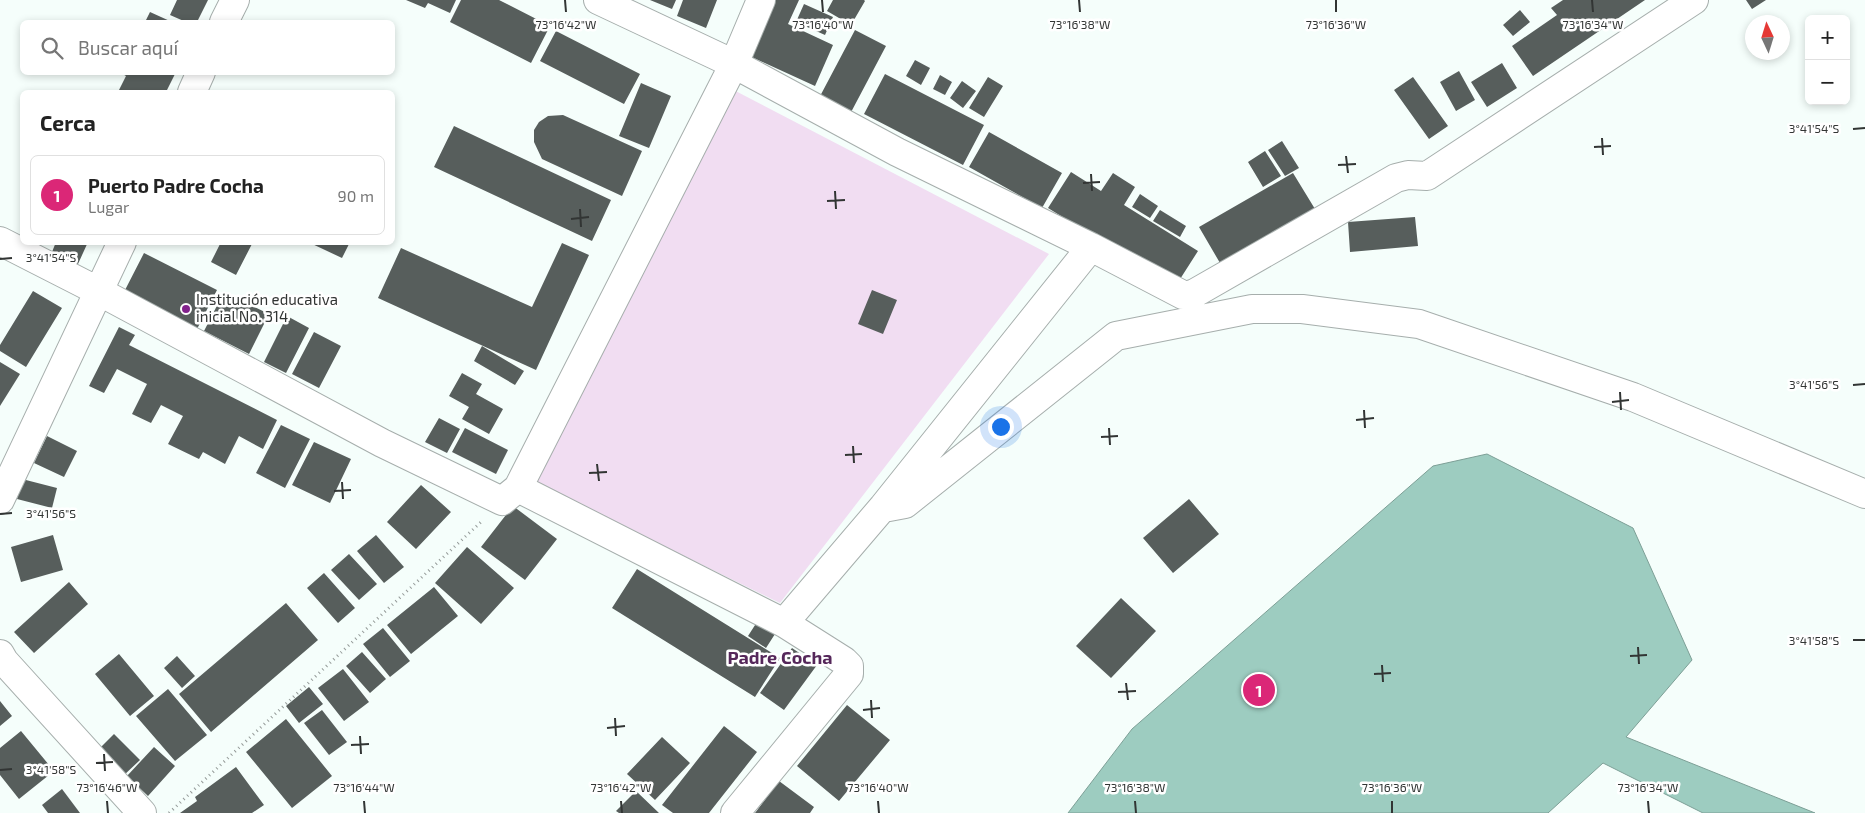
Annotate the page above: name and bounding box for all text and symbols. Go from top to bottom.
north arrow [1745,15,1790,60]
map controls [1805,15,1850,105]
button: + [1805,15,1850,60]
text: 73°16'42"W [536,17,596,31]
text: 73°16'40"W [792,17,854,31]
text: 73°16'38"W [1050,17,1110,31]
text: 73°16'36"W [1306,17,1366,31]
text: 73°16'34"W [1563,17,1623,31]
search box [20,20,395,75]
icon: search [38,34,66,62]
text: Buscar aquí [78,36,178,59]
button: − [1805,60,1850,105]
text: Cerca [40,110,96,135]
text: 3°41'54"S [1789,121,1839,135]
text: Puerto Padre Cocha [88,174,264,197]
text: 1 [54,186,60,205]
text: 90 m [338,186,374,205]
text: Lugar [88,197,129,216]
text: 3°41'54"S [26,250,76,264]
place label: Institución educativa inicial No. 314 [196,290,338,325]
marker: Institución educativa inicial No. 314 [180,303,192,315]
text: 3°41'56"S [1789,377,1839,391]
your location [988,414,1014,440]
text: 3°41'56"S [26,506,76,520]
text: 3°41'58"S [1789,633,1839,647]
district label: Padre Cocha [727,646,833,668]
pin: 1 [1243,671,1275,709]
text: 3°41'58"S [26,762,76,776]
text: 73°16'46"W [77,780,137,794]
text: 73°16'44"W [333,780,395,794]
text: 73°16'42"W [591,780,651,794]
text: 73°16'40"W [847,780,909,794]
text: 73°16'38"W [1105,780,1165,794]
text: 73°16'36"W [1362,780,1422,794]
text: 73°16'34"W [1618,780,1678,794]

